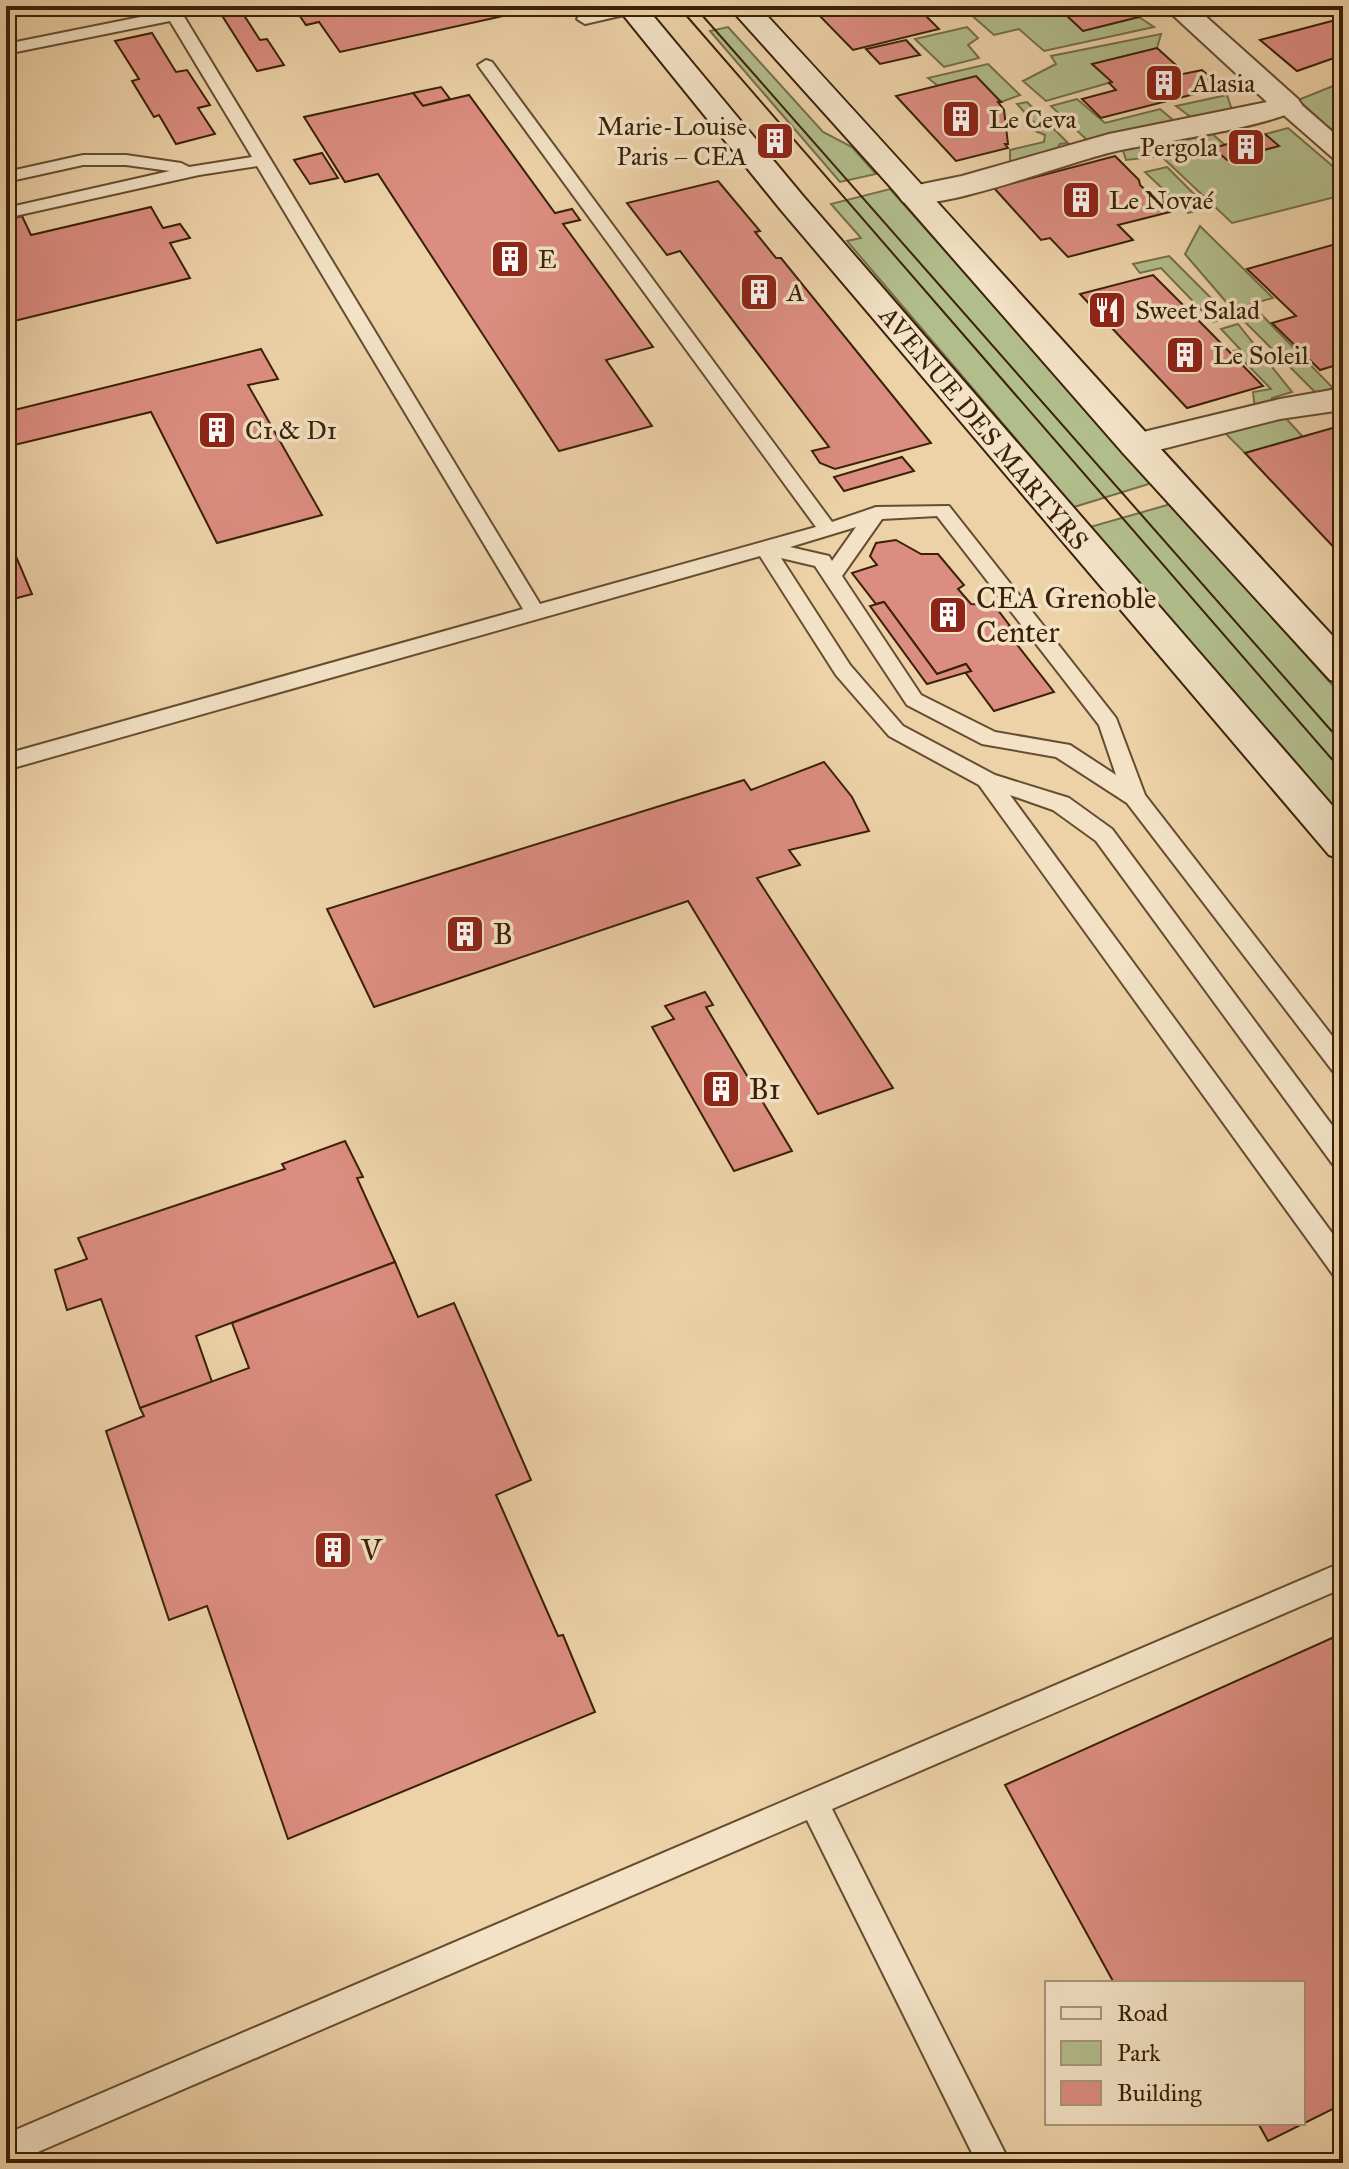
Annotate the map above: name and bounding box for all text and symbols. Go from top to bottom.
building icon: Alasia [1143,62,1185,104]
place label: Alasia [1191,67,1255,99]
building icon: Le Ceva [940,98,982,140]
place label: Le Ceva [989,103,1076,135]
place label: Marie-Louise Paris – CEA [597,110,747,172]
building icon: Marie-Louise Paris – CEA [754,120,796,162]
building icon: Pergola [1225,126,1267,168]
place label: Pergola [1140,131,1218,163]
building icon: Le Novaé [1060,179,1102,221]
place label: Le Novaé [1109,184,1214,216]
building icon: E [489,238,531,280]
place label: E [538,243,557,275]
building icon: A [738,271,780,313]
place label: A [786,276,805,308]
restaurant icon: Sweet Salad [1086,289,1128,331]
place label: Sweet Salad [1135,294,1260,326]
street label: AVENUE DES MARTYRS [872,299,1095,556]
building icon: Le Soleil [1164,334,1206,376]
place label: Le Soleil [1213,339,1309,371]
building icon: C1 & D1 [196,409,238,451]
place label: C1 & D1 [245,414,337,446]
place label: CEA Grenoble Center [976,580,1157,650]
building icon: CEA Grenoble Center [927,594,969,636]
building icon: B [444,913,486,955]
place label: B [493,916,513,952]
building icon: B1 [700,1068,742,1110]
place label: B1 [749,1071,781,1107]
building icon: V [312,1529,354,1571]
place label: V [360,1532,383,1568]
legend [1045,1981,1305,2125]
text: Road [1117,1998,1168,2028]
text: Park [1117,2038,1161,2068]
text: Building [1117,2078,1202,2108]

